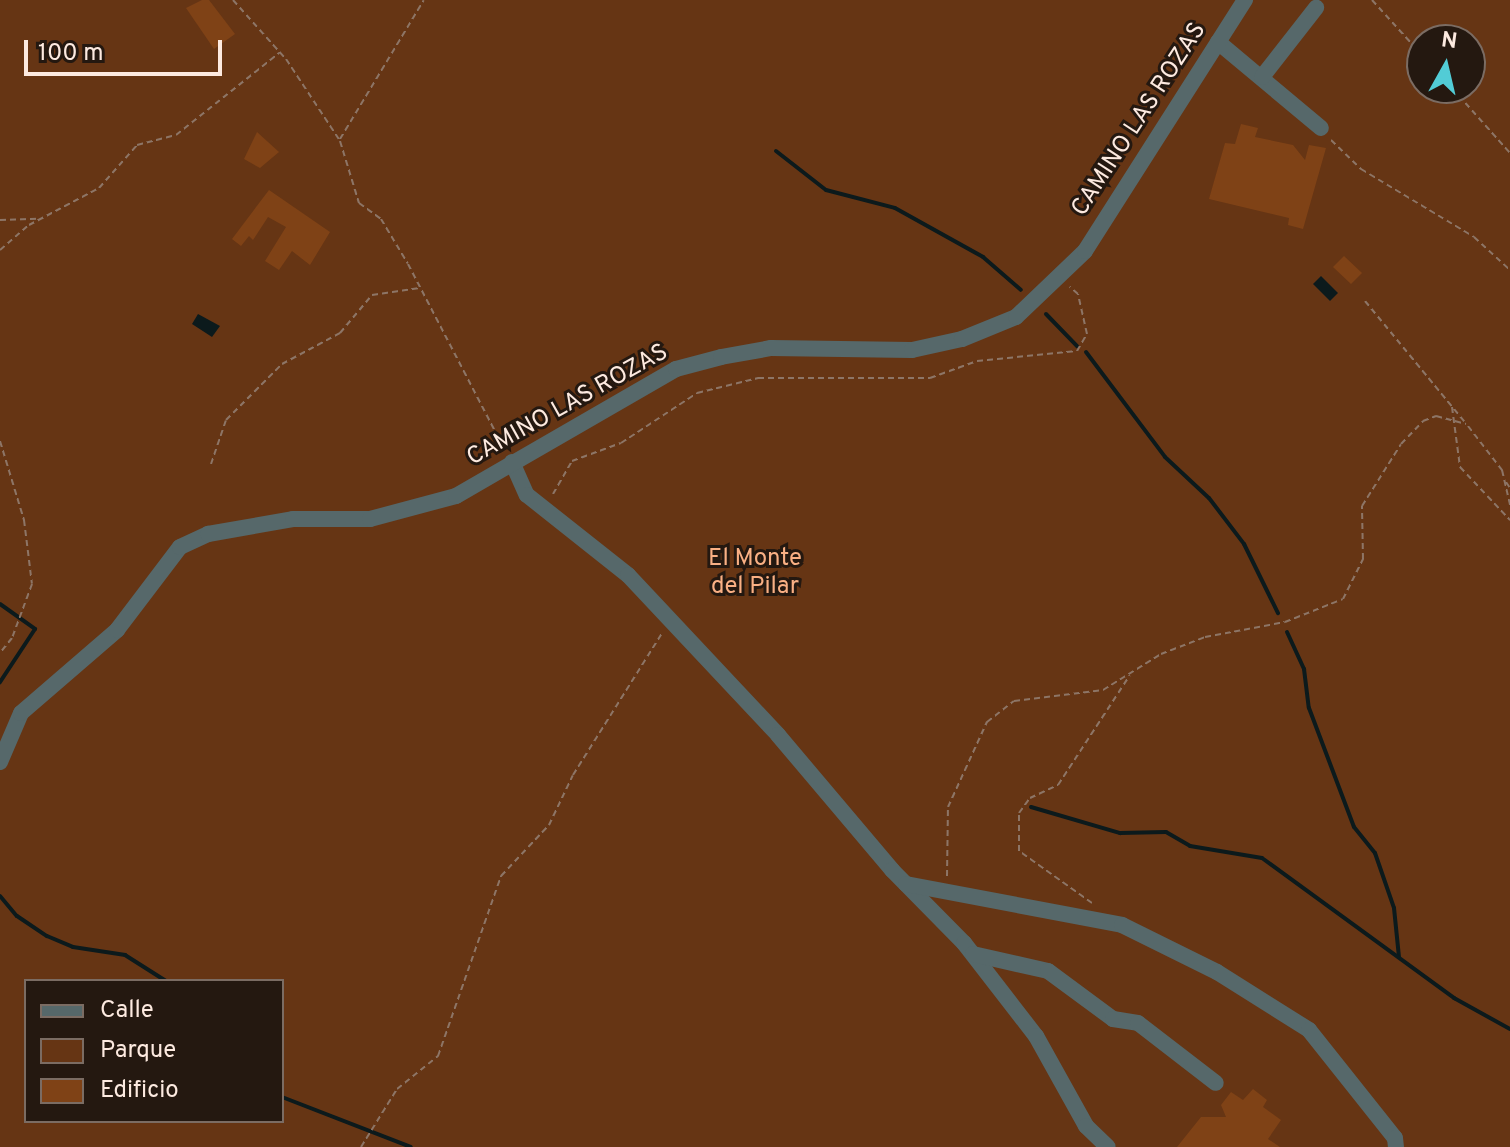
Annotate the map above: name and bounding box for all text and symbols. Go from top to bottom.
street label: CAMINO LAS ROZAS [1067,18,1213,222]
scale bar [28,24,226,74]
north arrow [1406,24,1486,104]
text: N [1439,27,1459,56]
text: 100 m [38,39,104,69]
street label: CAMINO LAS ROZAS [463,339,673,473]
park label: El Monte del Pilar [708,546,802,602]
legend [24,979,284,1123]
text: Calle [100,996,154,1026]
text: Parque [100,1036,176,1066]
text: Edificio [100,1076,179,1106]

